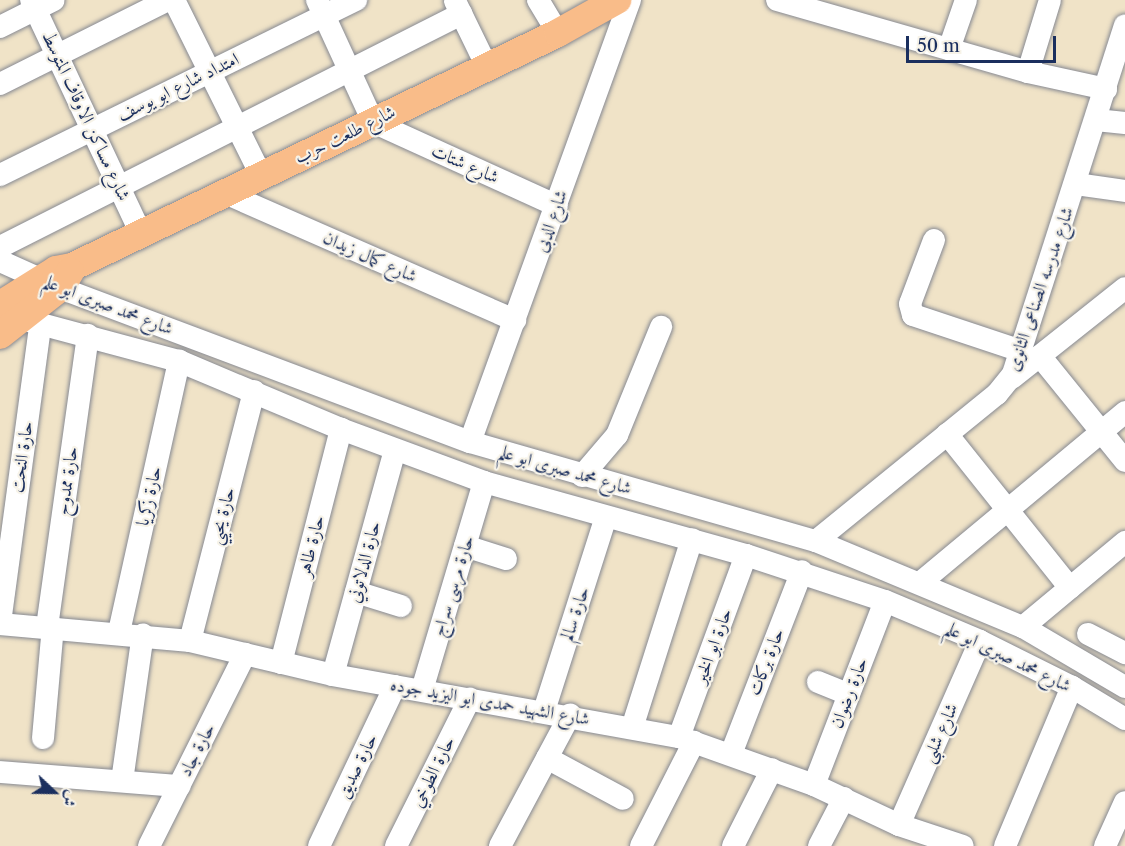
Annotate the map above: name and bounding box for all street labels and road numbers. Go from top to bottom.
street label: شارع مساكن الاوقاف المتوسط [37,28,135,204]
street label: امتداد شارع ابو يوسف [114,48,242,126]
street label: شارع طلعت حرب [291,101,399,169]
street label: شارع شتات [428,140,502,188]
street label: شارع الدبى [530,187,572,255]
street label: شارع مدرسه الصناعى الثانوى [1002,204,1078,374]
street label: شارع كمال زيدان [320,227,420,287]
street label: شارع محمد صبرى ابو علم [40,270,176,340]
street label: حارة النحت [6,420,38,494]
street label: شارع محمد صبرى ابو علم [496,441,634,499]
street label: حارة ممدوح [51,445,83,517]
street label: حارة زكريا [132,464,166,528]
street label: حارة يحيي [204,485,240,547]
street label: حارة طاهر [293,513,329,579]
street label: حارة الدلاتوني [343,519,385,605]
street label: حارة مرسى سراج [427,533,479,639]
street label: حارة سالم [556,584,594,644]
street label: حارة ابو الخير [689,605,737,687]
street label: شارع محمد صبرى ابو علم [941,617,1075,697]
street label: حارة بركات [743,625,789,699]
street label: حارة رضوان [826,655,872,731]
street label: شارع الشهيد حمدى ابو اليزيد جوده [389,674,591,730]
street label: شارع شلبى [917,700,963,766]
street label: حارة جاد [174,720,220,780]
street label: حارة صديق [332,730,382,802]
street label: حارة الطوخي [407,733,459,811]

